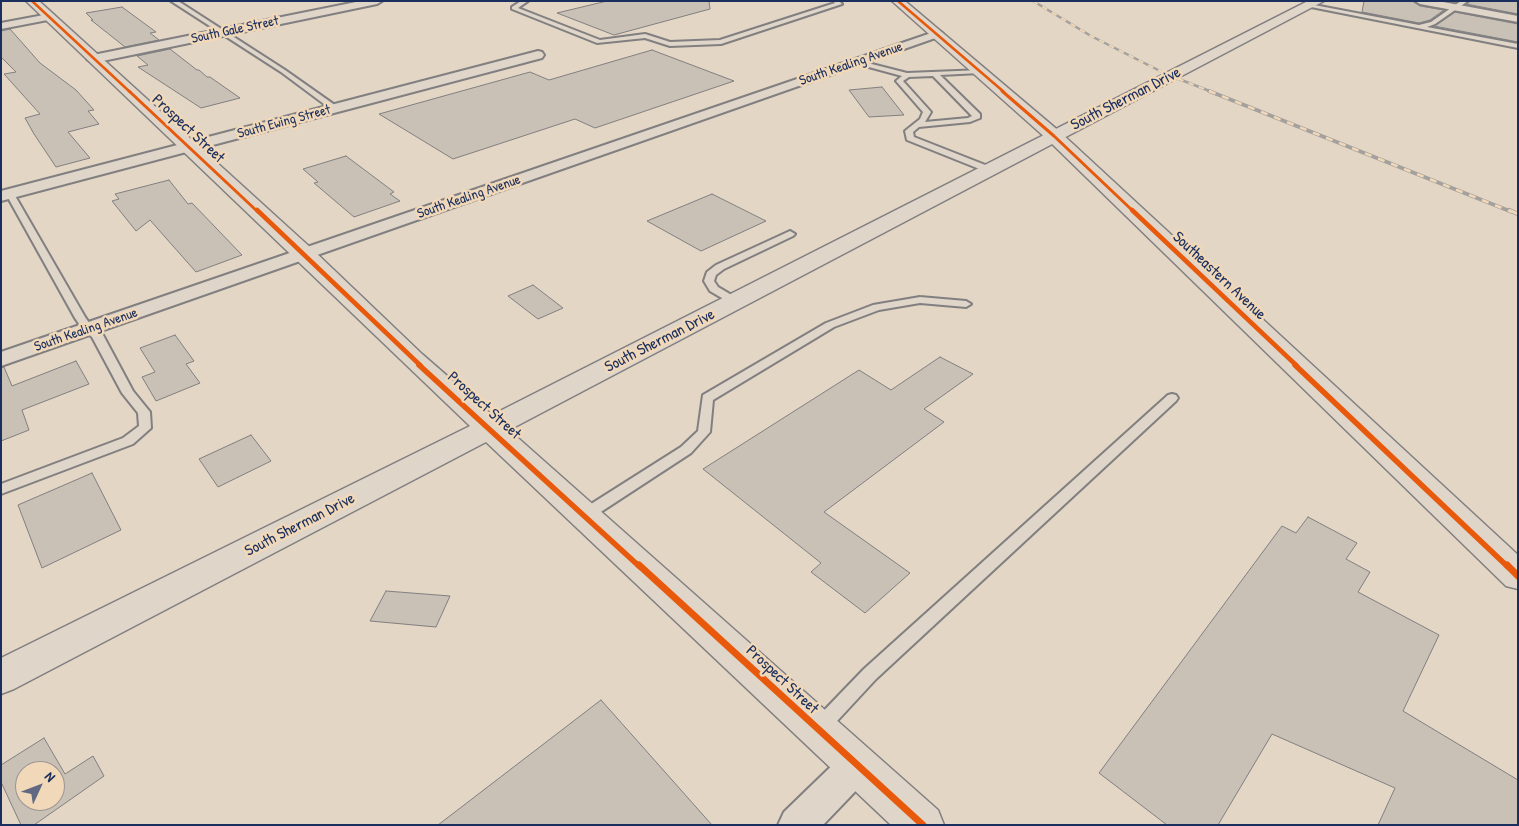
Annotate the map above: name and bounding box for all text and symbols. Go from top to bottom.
street label: South Gale Street [190,13,280,47]
street label: South Kealing Avenue [797,38,905,90]
street label: South Sherman Drive [1068,63,1184,135]
street label: Prospect Street [148,90,228,168]
street label: South Ewing Street [236,101,332,143]
street label: South Kealing Avenue [415,171,523,223]
street label: Southeastern Avenue [1168,228,1270,324]
street label: South Kealing Avenue [32,304,140,356]
street label: South Sherman Drive [602,305,718,377]
street label: Prospect Street [443,368,525,444]
street label: South Sherman Drive [242,489,358,561]
street label: Prospect Street [742,641,822,719]
north arrow [15,761,65,811]
text: N [41,767,60,785]

